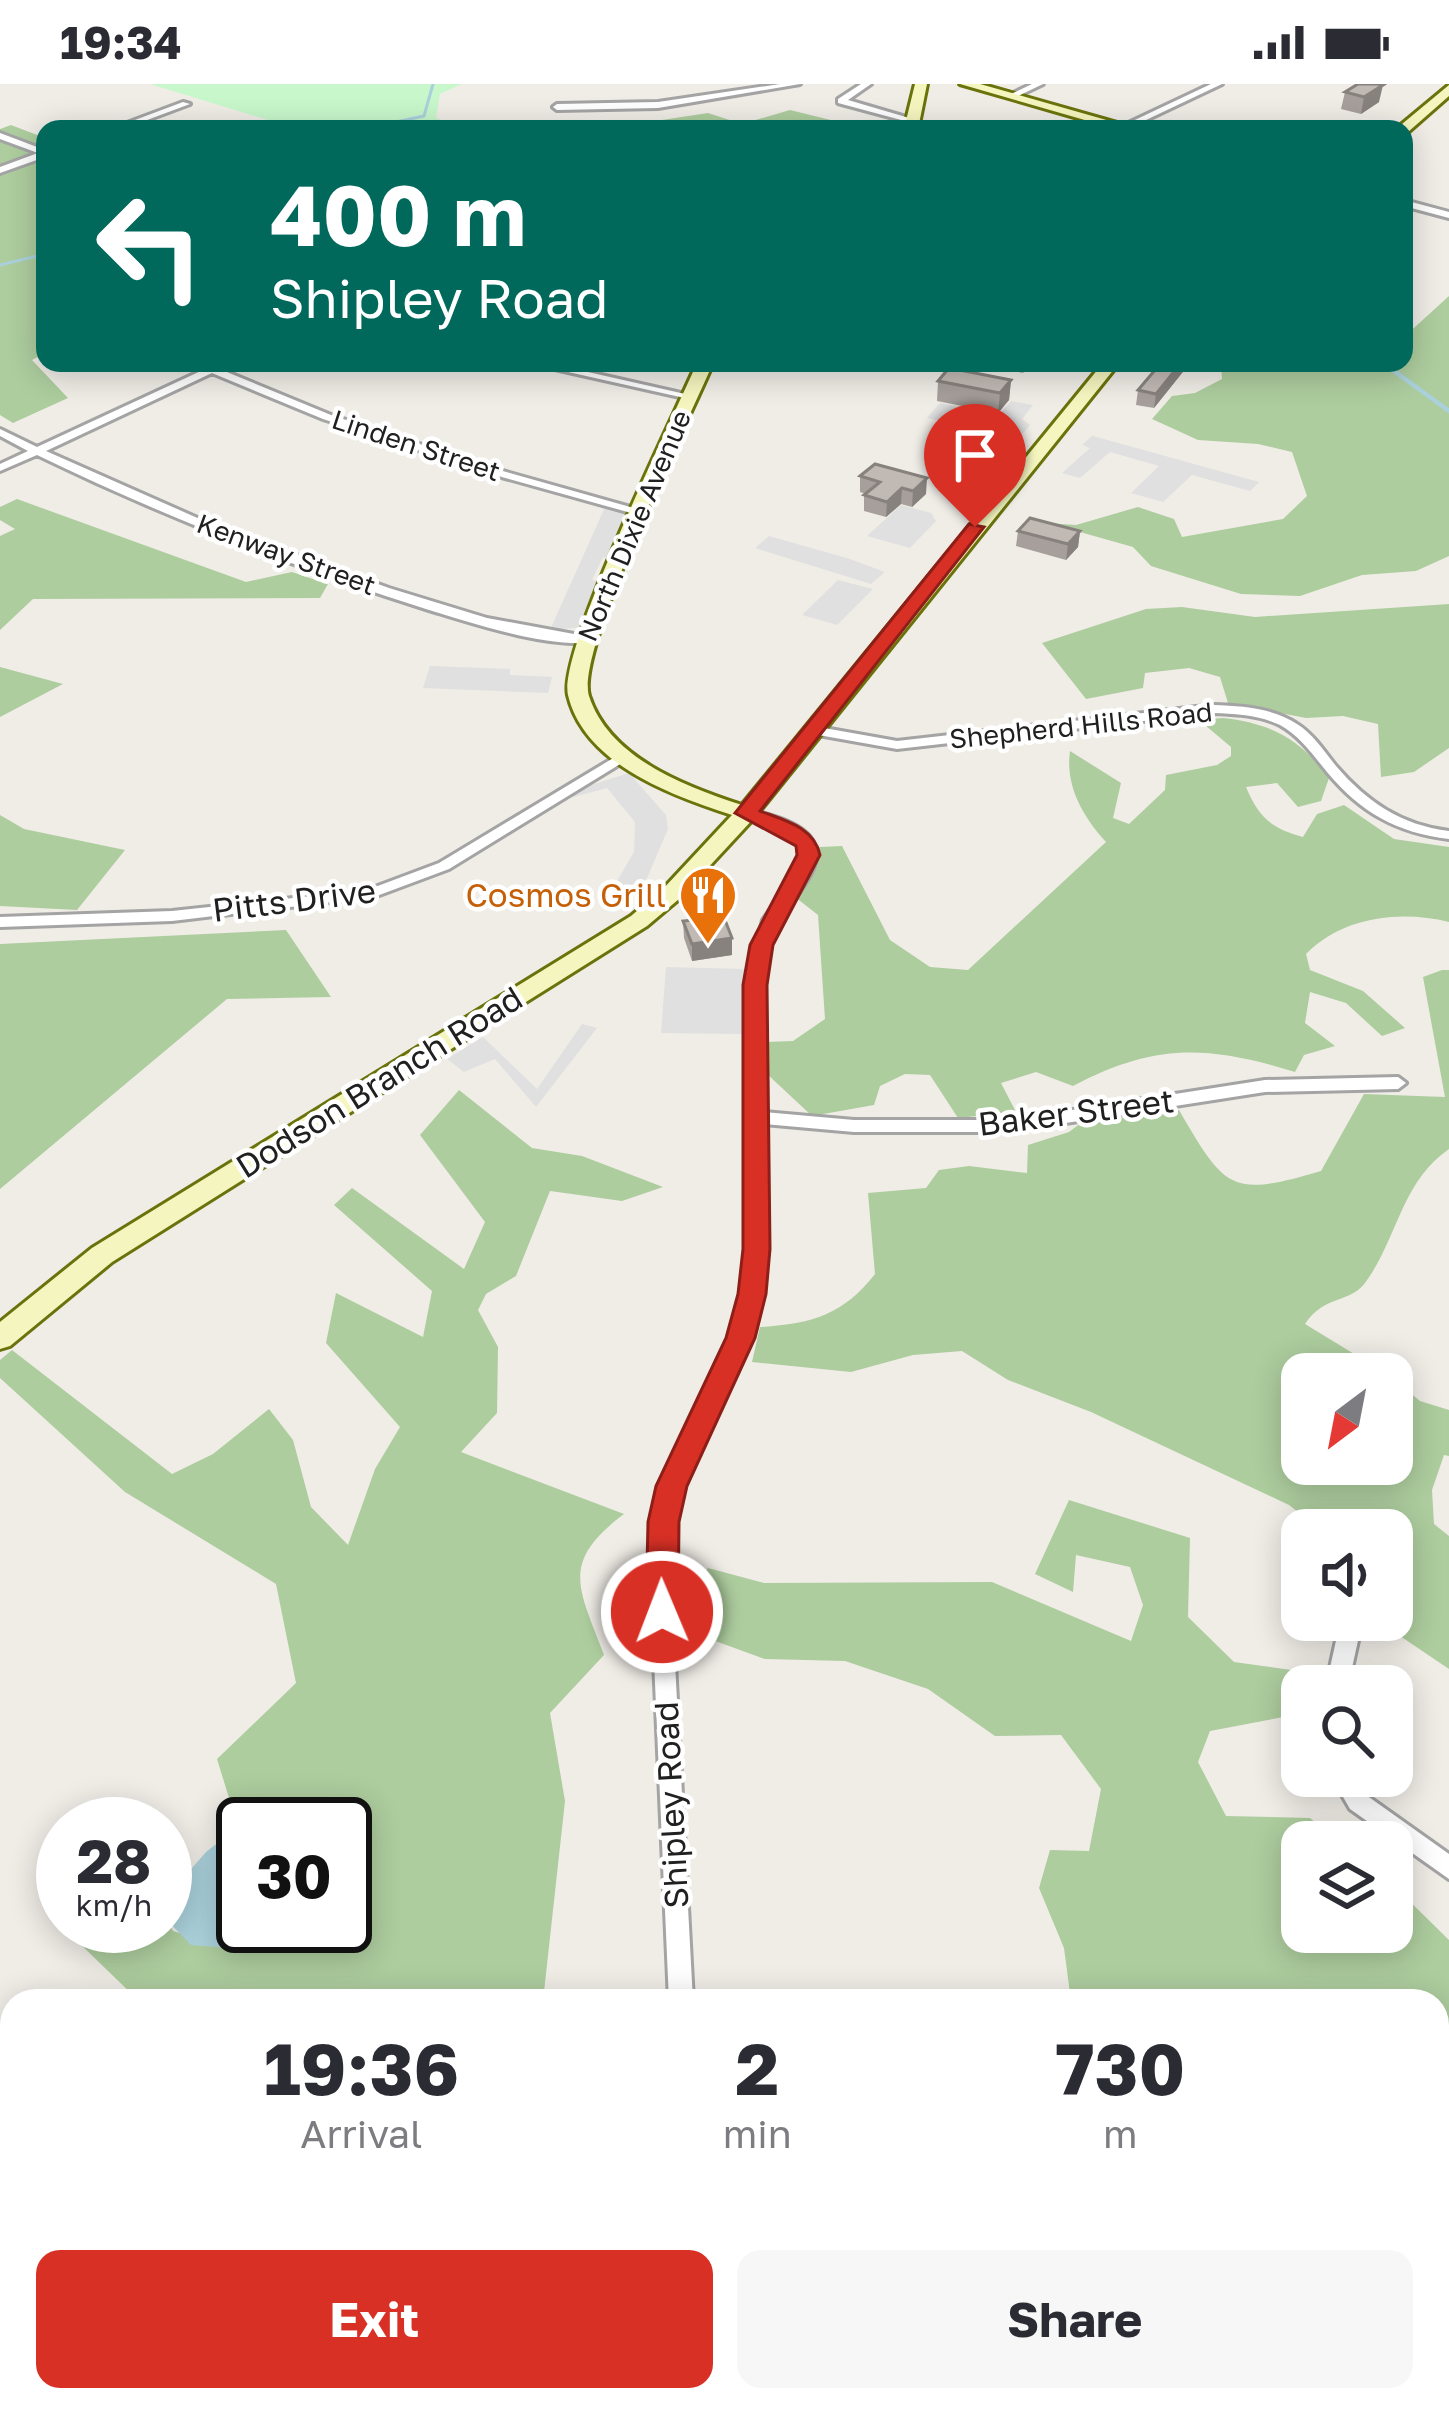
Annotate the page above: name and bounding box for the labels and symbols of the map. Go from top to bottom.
street label: Linden Street [328,403,504,487]
pin [924,404,1026,527]
street label: North Dixie Avenue [571,405,697,646]
street label: Kenway Street [193,507,380,601]
street label: Shepherd Hills Road [948,695,1214,755]
restaurant icon: Cosmos Grill [677,864,739,946]
street label: Pitts Drive [210,870,378,929]
place label: Cosmos Grill [465,875,666,914]
street label: Dodson Branch Road [228,978,529,1186]
street label: Baker Street [976,1080,1176,1143]
north arrow [1281,1353,1413,1485]
position arrow [599,1549,725,1675]
street label: Shipley Road [646,1701,695,1909]
speed limit sign: 30 [216,1797,372,1953]

